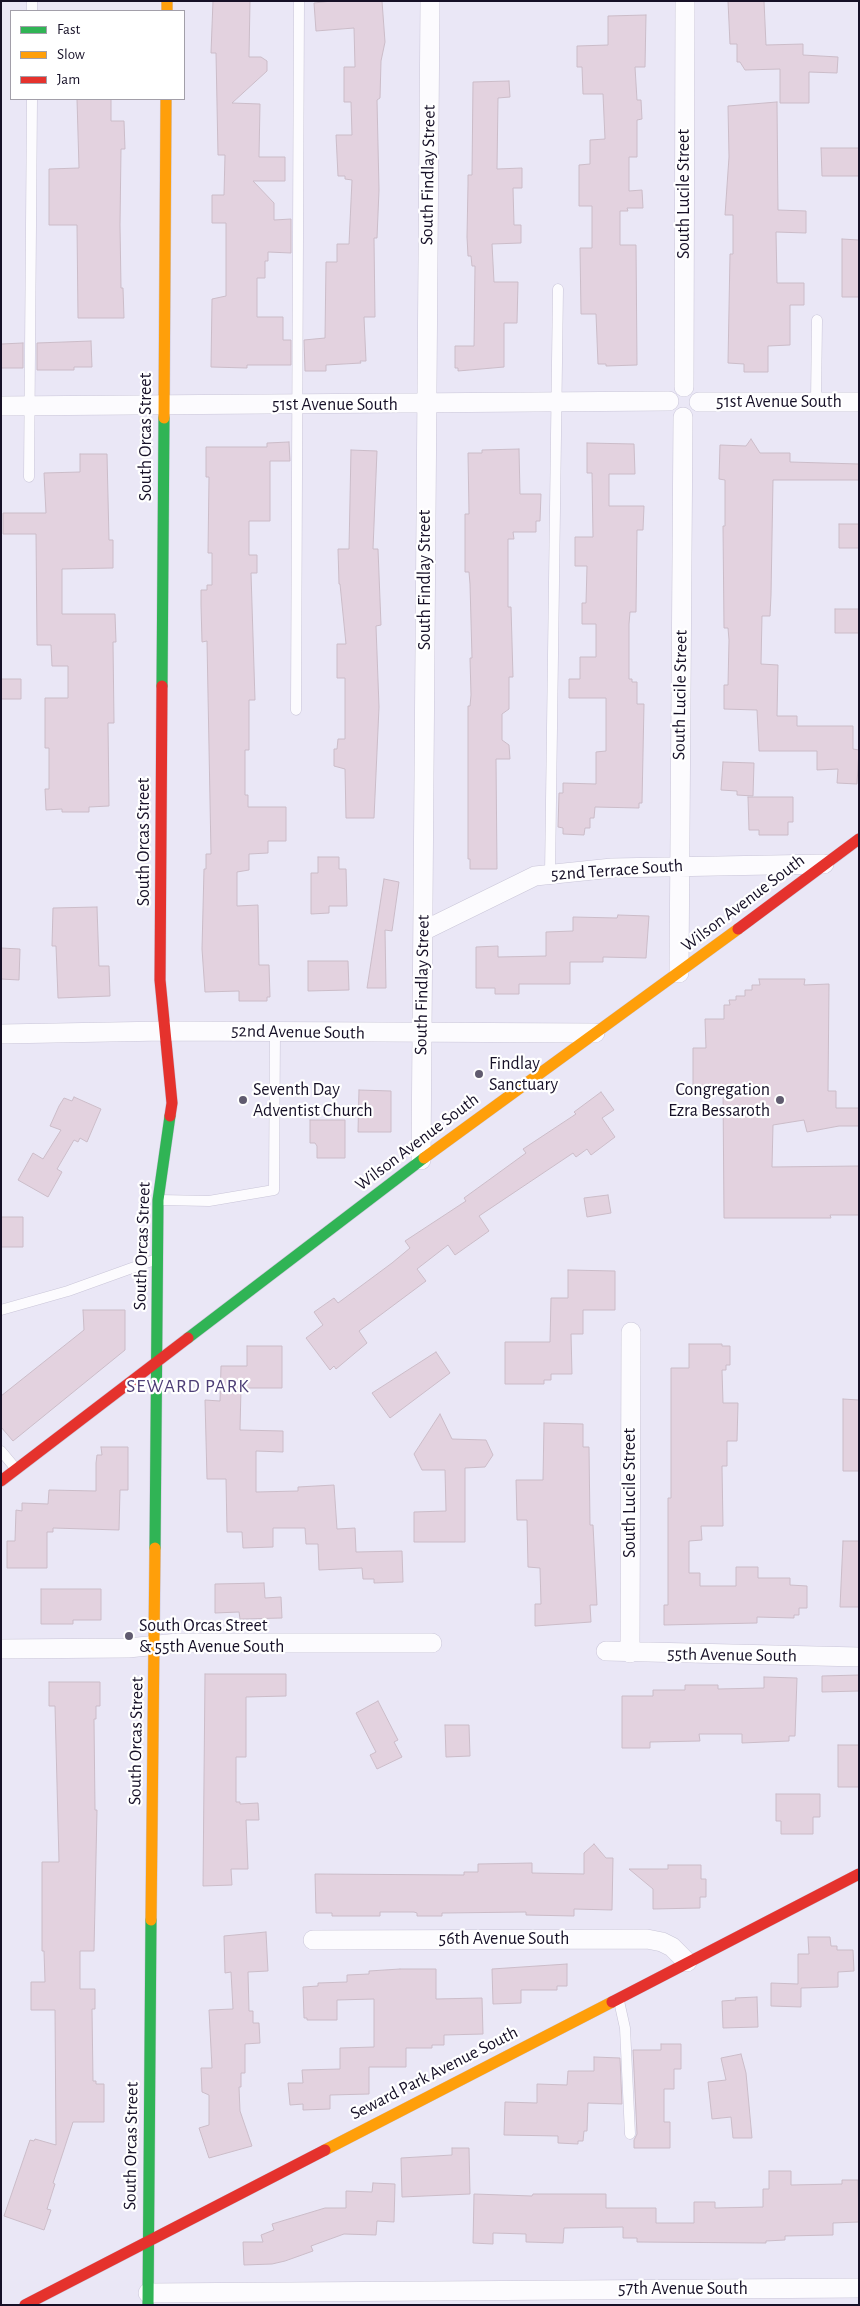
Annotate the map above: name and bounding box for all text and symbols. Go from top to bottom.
legend [10,10,185,100]
text: Fast [57,22,80,37]
text: Slow [57,47,85,62]
text: Jam [57,72,80,87]
street label: South Findlay Street [416,105,440,245]
street label: South Lucile Street [673,129,695,259]
street label: South Orcas Street [135,373,157,501]
street label: 51st Avenue South [716,391,842,413]
street label: 51st Avenue South [272,394,398,416]
street label: South Findlay Street [414,510,436,650]
street label: South Lucile Street [668,630,692,760]
street label: South Orcas Street [133,778,155,906]
street label: Wilson Avenue South [677,849,809,957]
street label: 52nd Terrace South [550,855,684,885]
street label: South Findlay Street [410,915,434,1055]
street label: 52nd Avenue South [231,1020,365,1044]
place label: Findlay Sanctuary [489,1053,558,1096]
marker: Findlay Sanctuary [473,1068,485,1080]
place label: Seventh Day Adventist Church [253,1079,373,1122]
place label: Congregation Ezra Bessaroth [668,1079,770,1122]
street label: Wilson Avenue South [351,1088,483,1196]
marker: Seventh Day Adventist Church [237,1094,249,1106]
marker: Congregation Ezra Bessaroth [774,1094,786,1106]
street label: South Orcas Street [129,1181,155,1311]
district label: SEWARD PARK [125,1375,251,1397]
street label: South Lucile Street [619,1428,641,1558]
place label: South Orcas Street & 55th Avenue South [139,1615,284,1658]
marker: South Orcas Street & 55th Avenue South [123,1630,135,1642]
street label: 55th Avenue South [667,1643,797,1667]
street label: South Orcas Street [124,1677,148,1805]
street label: 56th Avenue South [439,1928,569,1950]
street label: Seward Park Avenue South [347,2021,521,2125]
street label: South Orcas Street [119,2082,143,2210]
street label: 57th Avenue South [618,2278,748,2300]

